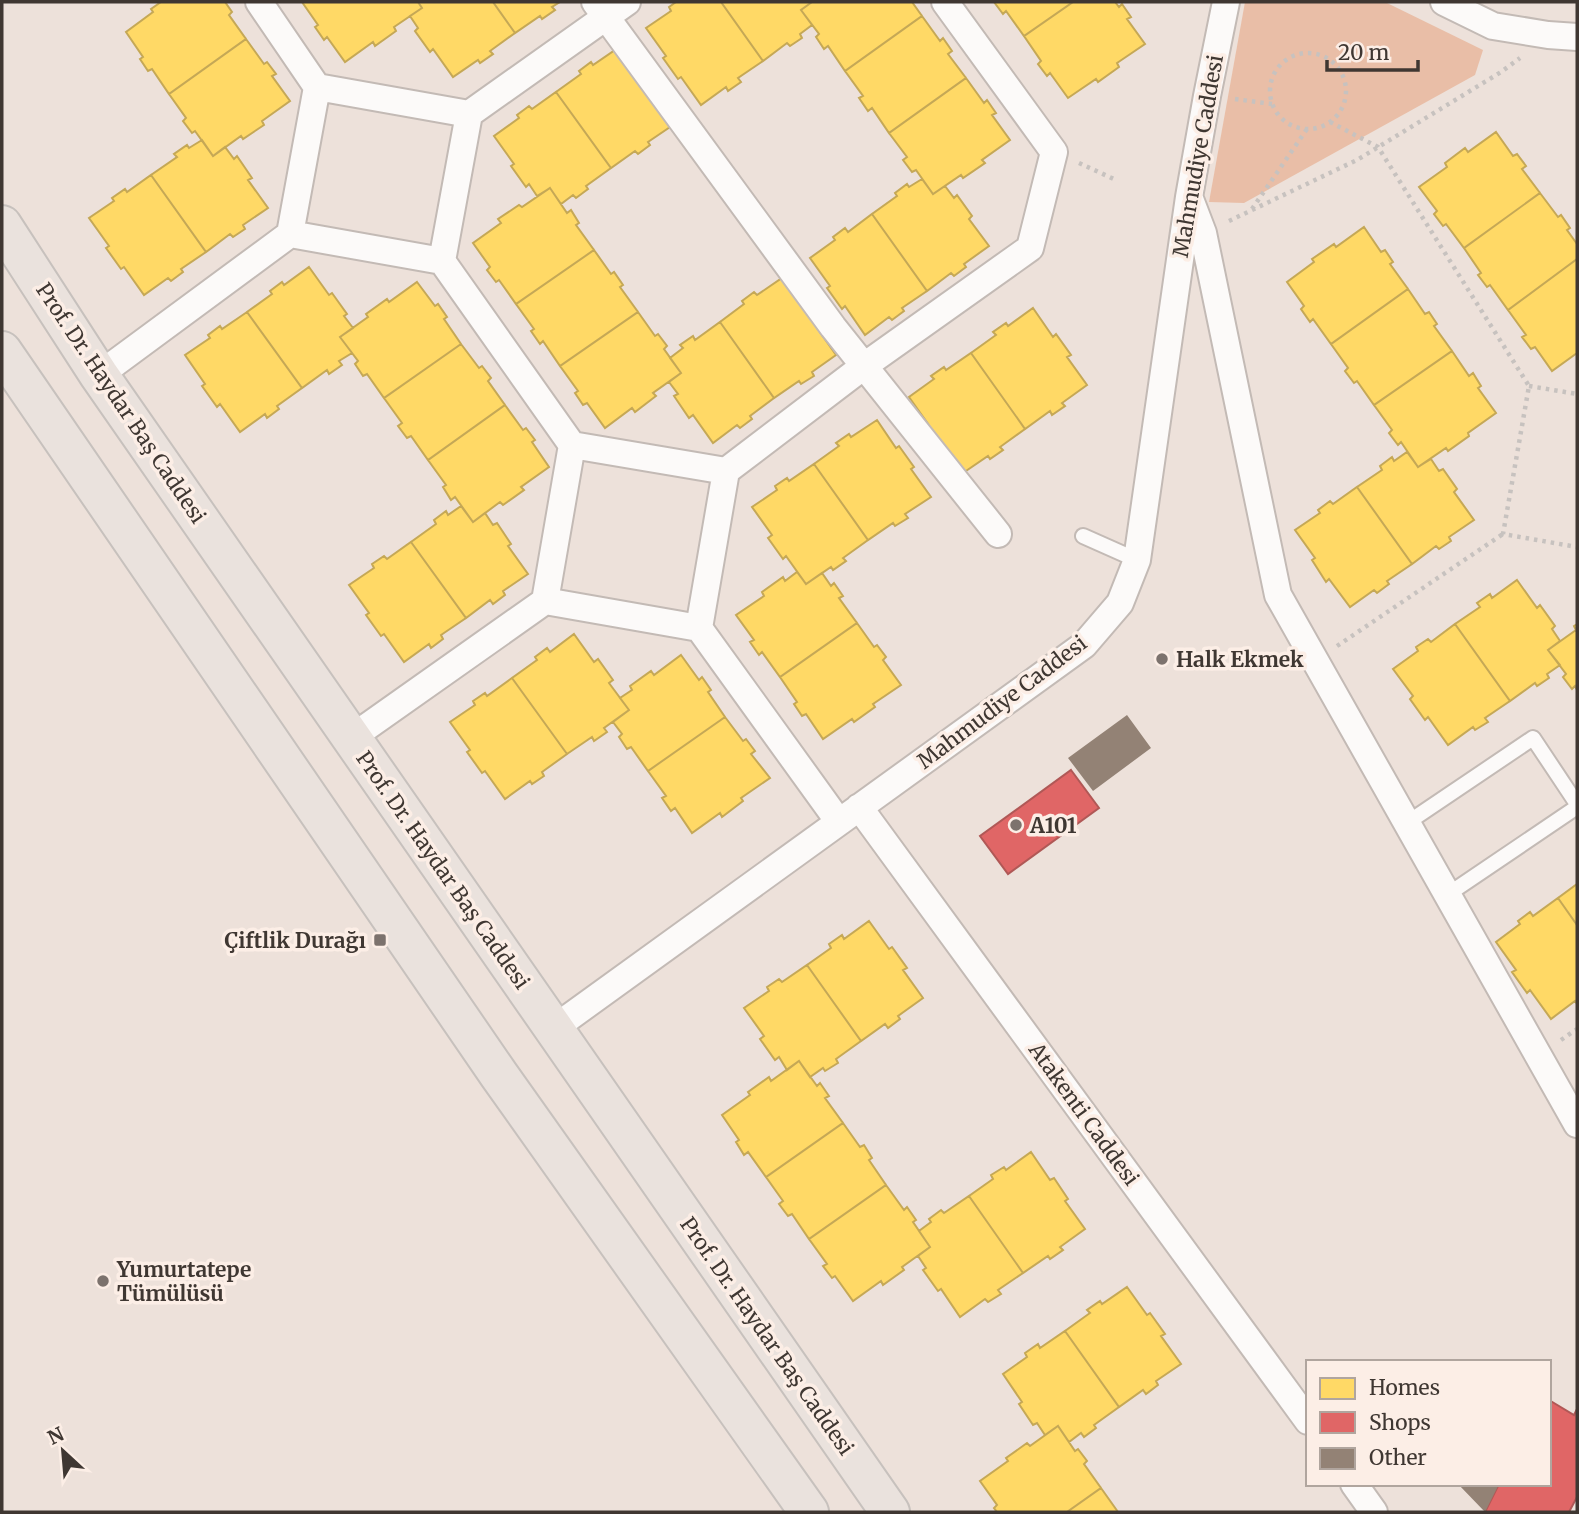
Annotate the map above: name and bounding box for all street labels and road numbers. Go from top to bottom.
street label: Mahmudiye Caddesi [1167,52,1229,259]
street label: Prof. Dr. Haydar Baş Caddesi [30,277,212,529]
street label: Mahmudiye Caddesi [912,629,1092,775]
street label: Prof. Dr. Haydar Baş Caddesi [350,746,536,994]
street label: Atakenti Caddesi [1022,1036,1145,1191]
street label: Prof. Dr. Haydar Baş Caddesi [674,1212,860,1460]

